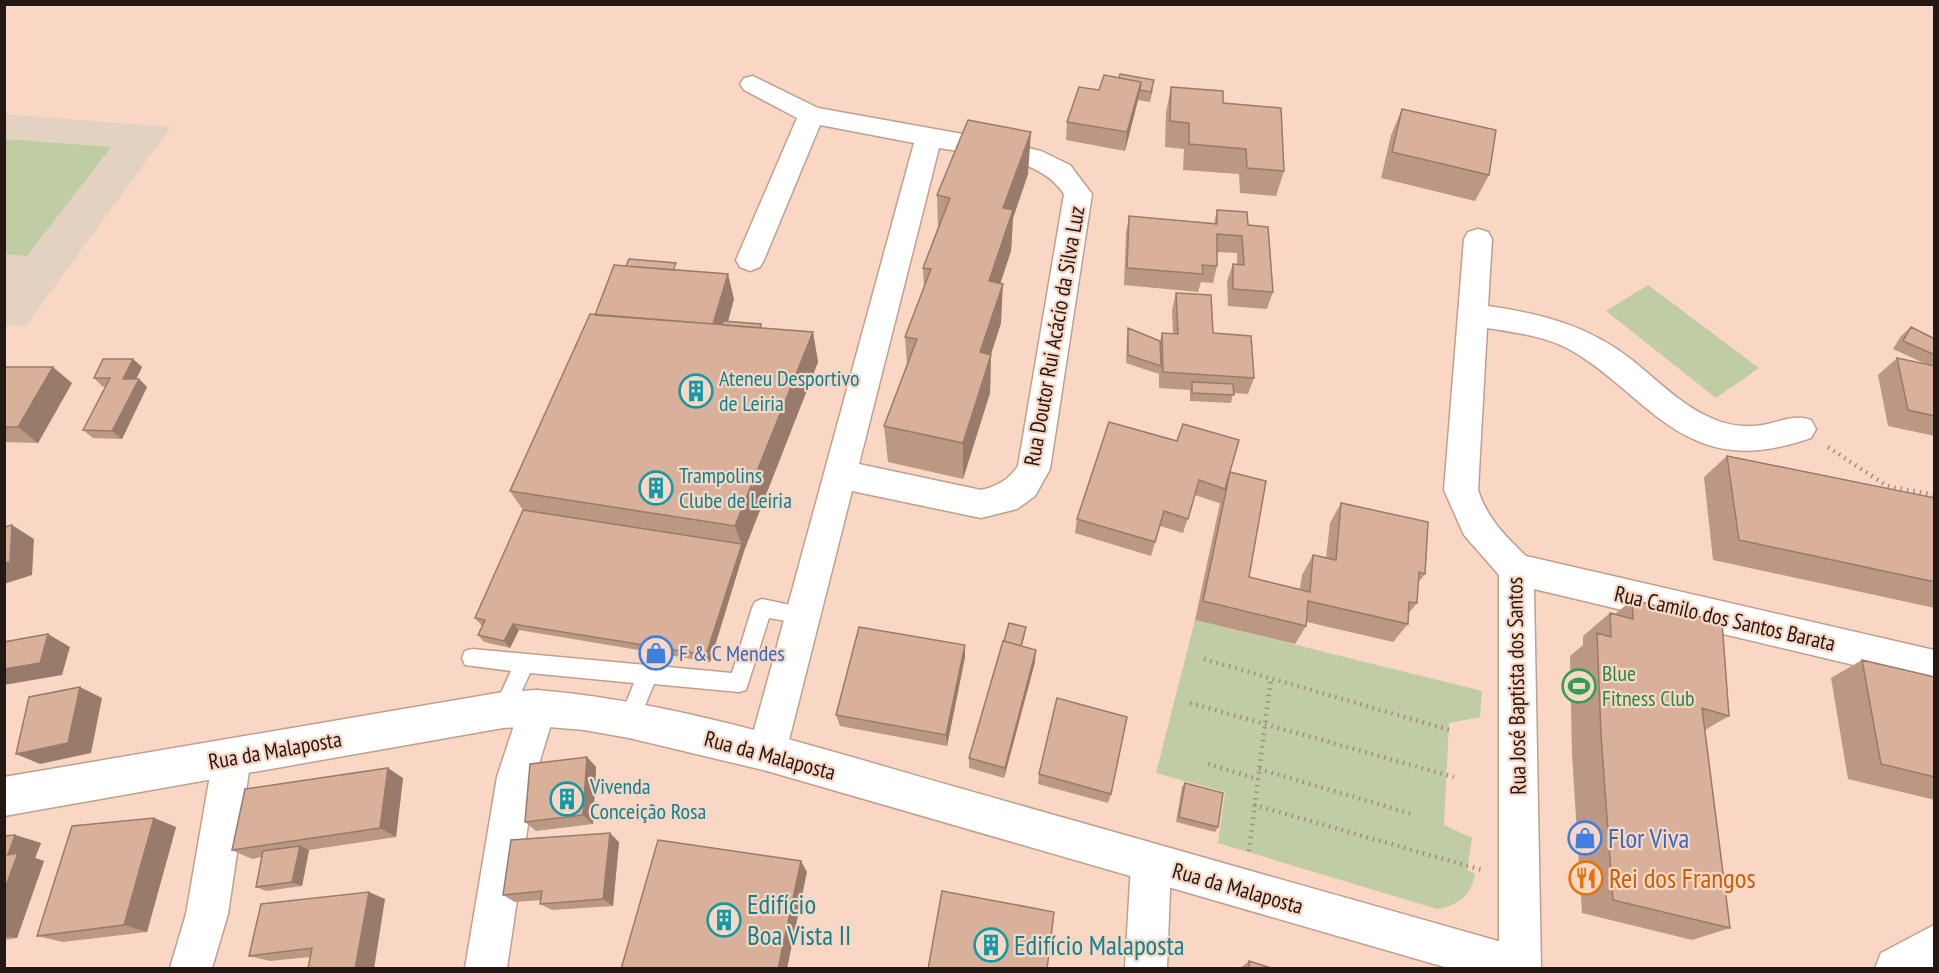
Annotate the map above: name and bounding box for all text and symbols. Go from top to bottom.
street label: Rua Doutor Rui Acácio da Silva Luz [1017,204,1091,468]
place label: Ateneu Desportivo de Leiria [719,364,860,417]
building icon: Ateneu Desportivo de Leiria [678,373,714,409]
place label: Trampolins Clube de Leiria [679,461,792,514]
building icon: Trampolins Clube de Leiria [638,470,674,506]
street label: Rua José Baptista dos Santos [1500,577,1532,795]
street label: Rua Camilo dos Santos Barata [1612,579,1838,657]
shop icon: F & C Mendes [638,635,674,671]
place label: F & C Mendes [679,639,785,667]
place label: Blue Fitness Club [1602,659,1695,712]
sports icon: Blue Fitness Club [1561,668,1597,704]
street label: Rua da Malaposta [701,724,839,786]
street label: Rua da Malaposta [206,725,344,775]
place label: Vivenda Conceição Rosa [589,772,706,825]
building icon: Vivenda Conceição Rosa [549,781,585,817]
shop icon: Flor Viva [1567,820,1603,856]
place label: Flor Viva [1608,821,1689,855]
street label: Rua da Malaposta [1169,856,1307,920]
restaurant icon: Rei dos Frangos [1568,860,1604,896]
place label: Rei dos Frangos [1609,861,1756,895]
place label: Edifício Boa Vista II [747,887,851,952]
building icon: Edifício Boa Vista II [706,902,742,938]
building icon: Edifício Malaposta [973,927,1009,963]
place label: Edifício Malaposta [1014,928,1185,962]

